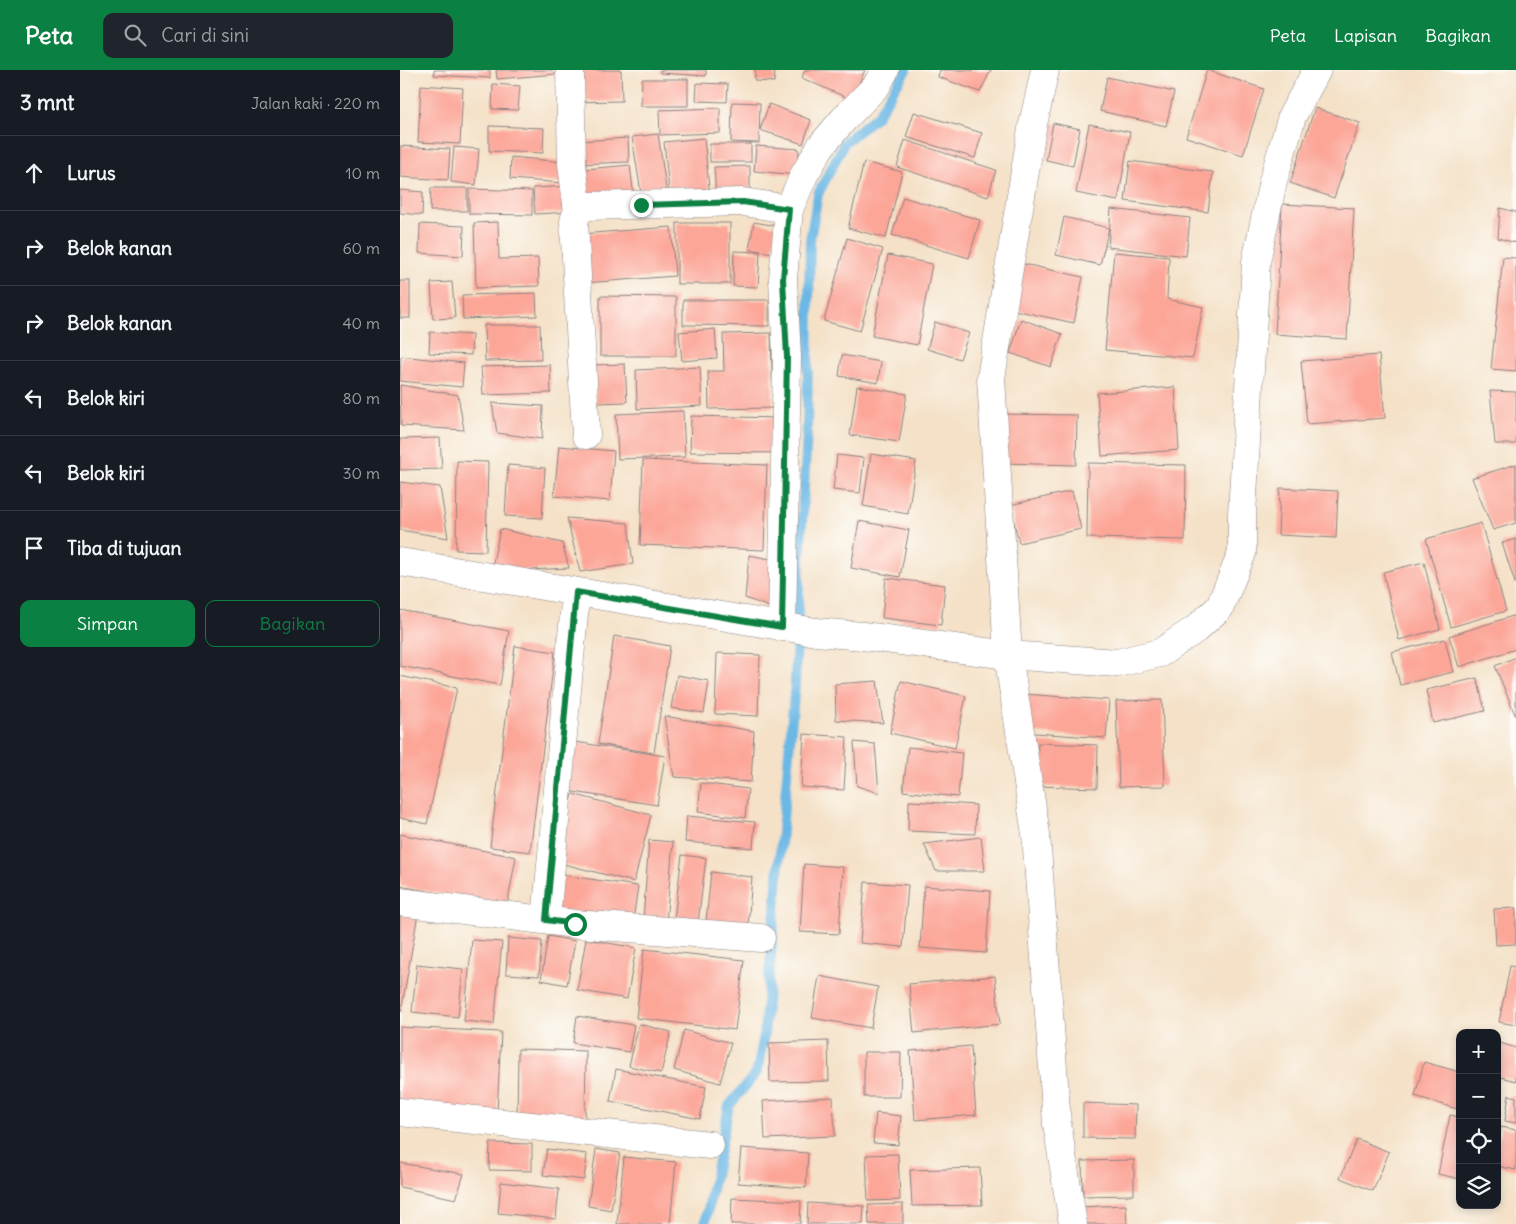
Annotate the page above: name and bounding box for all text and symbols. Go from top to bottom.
search box [103,13,453,58]
text: Peta [25,20,73,50]
icon: search [121,21,149,49]
text: Cari di sini [161,23,249,47]
text: Peta [1270,24,1306,47]
text: Lapisan [1334,24,1397,47]
text: Bagikan [1425,24,1491,47]
text: 3 mnt [20,89,74,116]
text: Jalan kaki · 220 m [251,93,380,113]
icon: ahead [20,159,48,187]
text: Lurus [67,161,116,185]
text: 10 m [345,163,380,183]
route end [630,194,653,217]
icon: right [20,234,48,262]
text: Belok kanan [67,236,172,260]
text: 60 m [342,238,380,258]
icon: right [20,309,48,337]
text: Belok kanan [67,311,172,335]
text: 40 m [342,313,380,333]
icon: left [20,384,48,412]
text: Belok kiri [67,386,145,410]
text: 80 m [342,388,380,408]
icon: left [20,459,48,487]
text: Belok kiri [67,461,145,485]
text: 30 m [343,463,380,483]
icon: arrive [20,534,48,562]
text: Tiba di tujuan [67,536,182,560]
button: Simpan [20,600,195,647]
button: Bagikan [205,600,380,647]
route start [564,913,587,936]
map controls [1456,1029,1501,1209]
button: + [1456,1029,1501,1074]
button: − [1456,1074,1501,1119]
button: locate [1456,1119,1501,1164]
button: layers [1456,1164,1501,1209]

